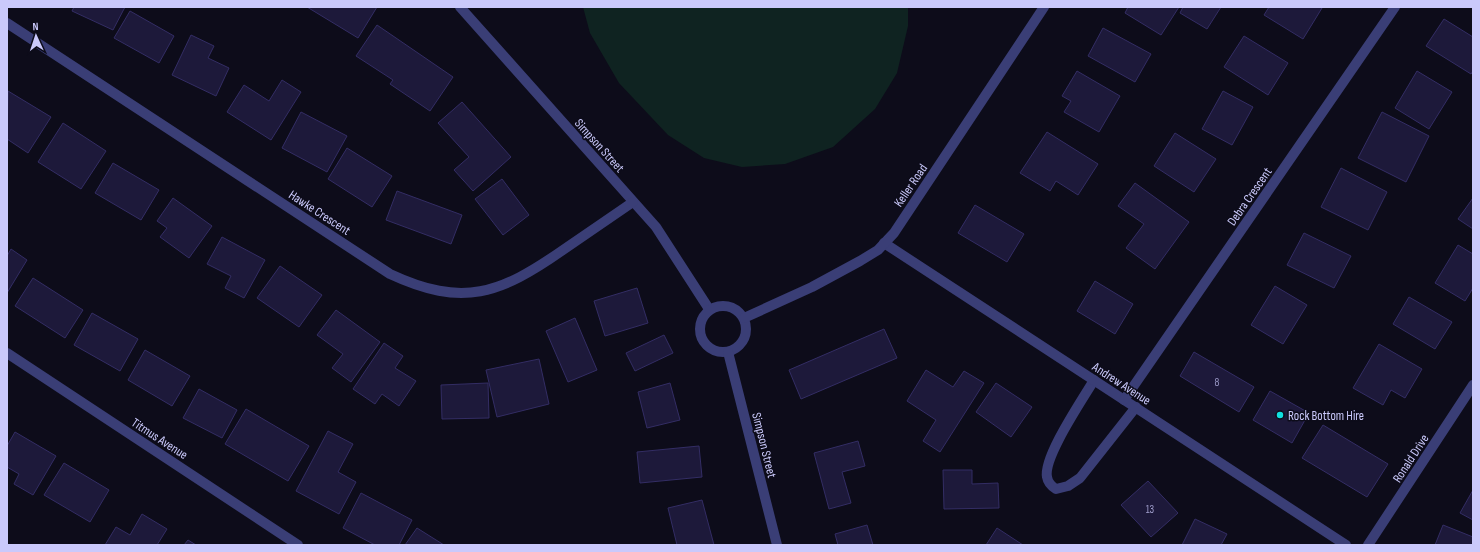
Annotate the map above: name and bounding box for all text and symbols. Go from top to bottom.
north arrow [16,16,56,56]
text: N [32,20,39,33]
street label: Simpson Street [571,115,628,176]
street label: Keller Road [891,161,931,210]
street label: Debra Crescent [1224,164,1276,229]
street label: Hawke Crescent [286,187,353,239]
street label: Andrew Avenue [1088,358,1154,409]
house number: 8 [1215,376,1220,389]
place label: Rock Bottom Hire [1288,408,1364,424]
marker: Rock Bottom Hire [1275,410,1285,420]
street label: Simpson Street [748,411,780,480]
street label: Titmus Avenue [128,415,191,463]
street label: Ronald Drive [1389,431,1432,486]
house number: 13 [1146,503,1155,516]

